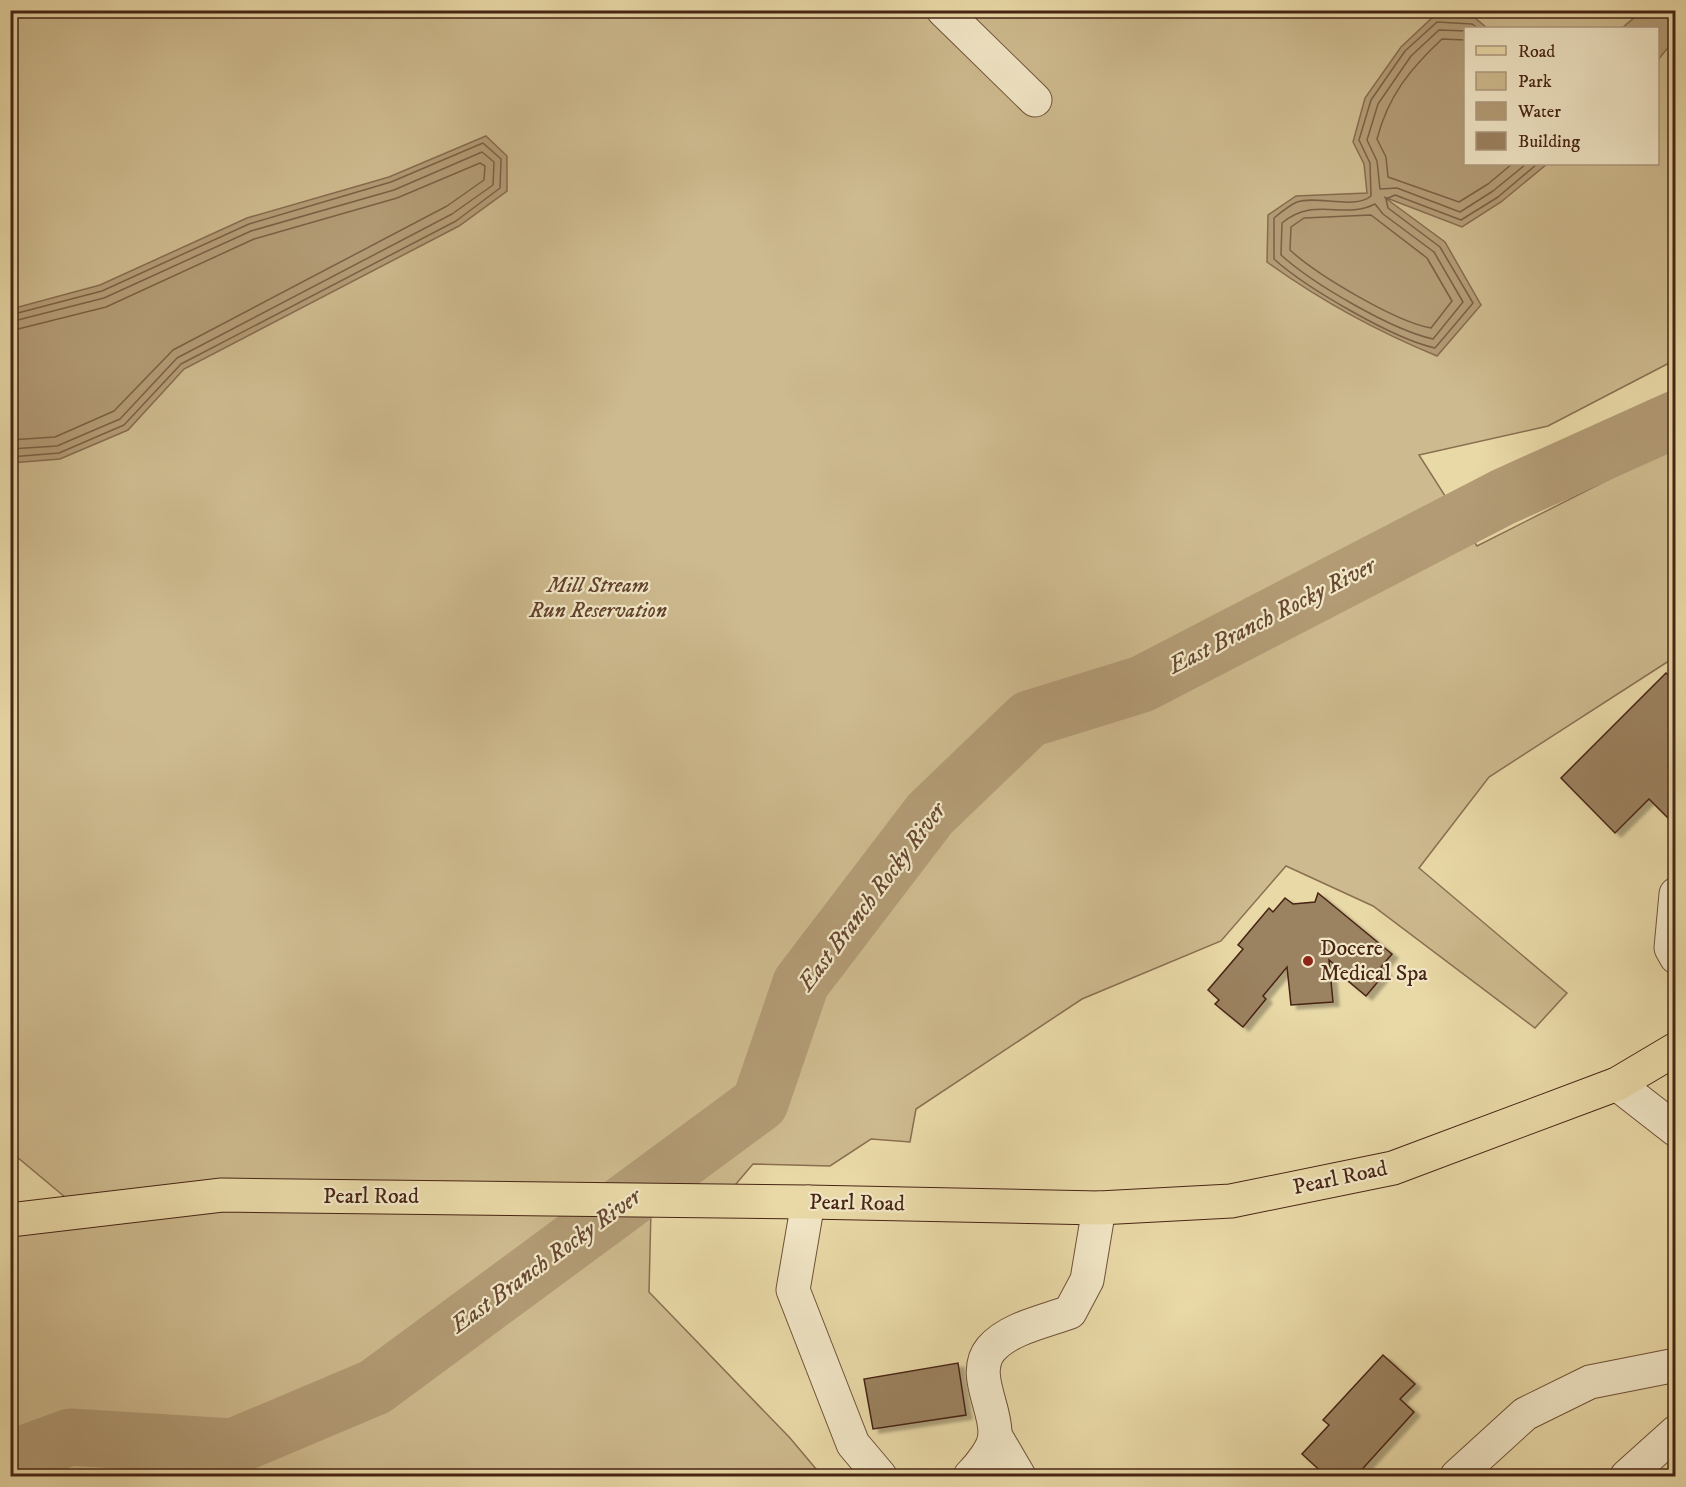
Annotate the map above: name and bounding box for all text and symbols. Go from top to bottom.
legend [1464,27,1659,165]
text: Road [1518,41,1555,63]
text: Park [1518,71,1552,93]
text: Water [1517,101,1561,123]
text: Building [1518,131,1580,153]
water label: East Branch Rocky River [1162,550,1383,682]
park label: Mill Stream Run Reservation [528,572,667,624]
water label: East Branch Rocky River [790,795,954,999]
place label: Docere Medical Spa [1320,935,1428,987]
marker: Docere Medical Spa [1301,954,1315,968]
street label: Pearl Road [1290,1155,1390,1201]
water label: East Branch Rocky River [443,1180,649,1341]
street label: Pearl Road [323,1183,419,1210]
street label: Pearl Road [809,1189,905,1217]

